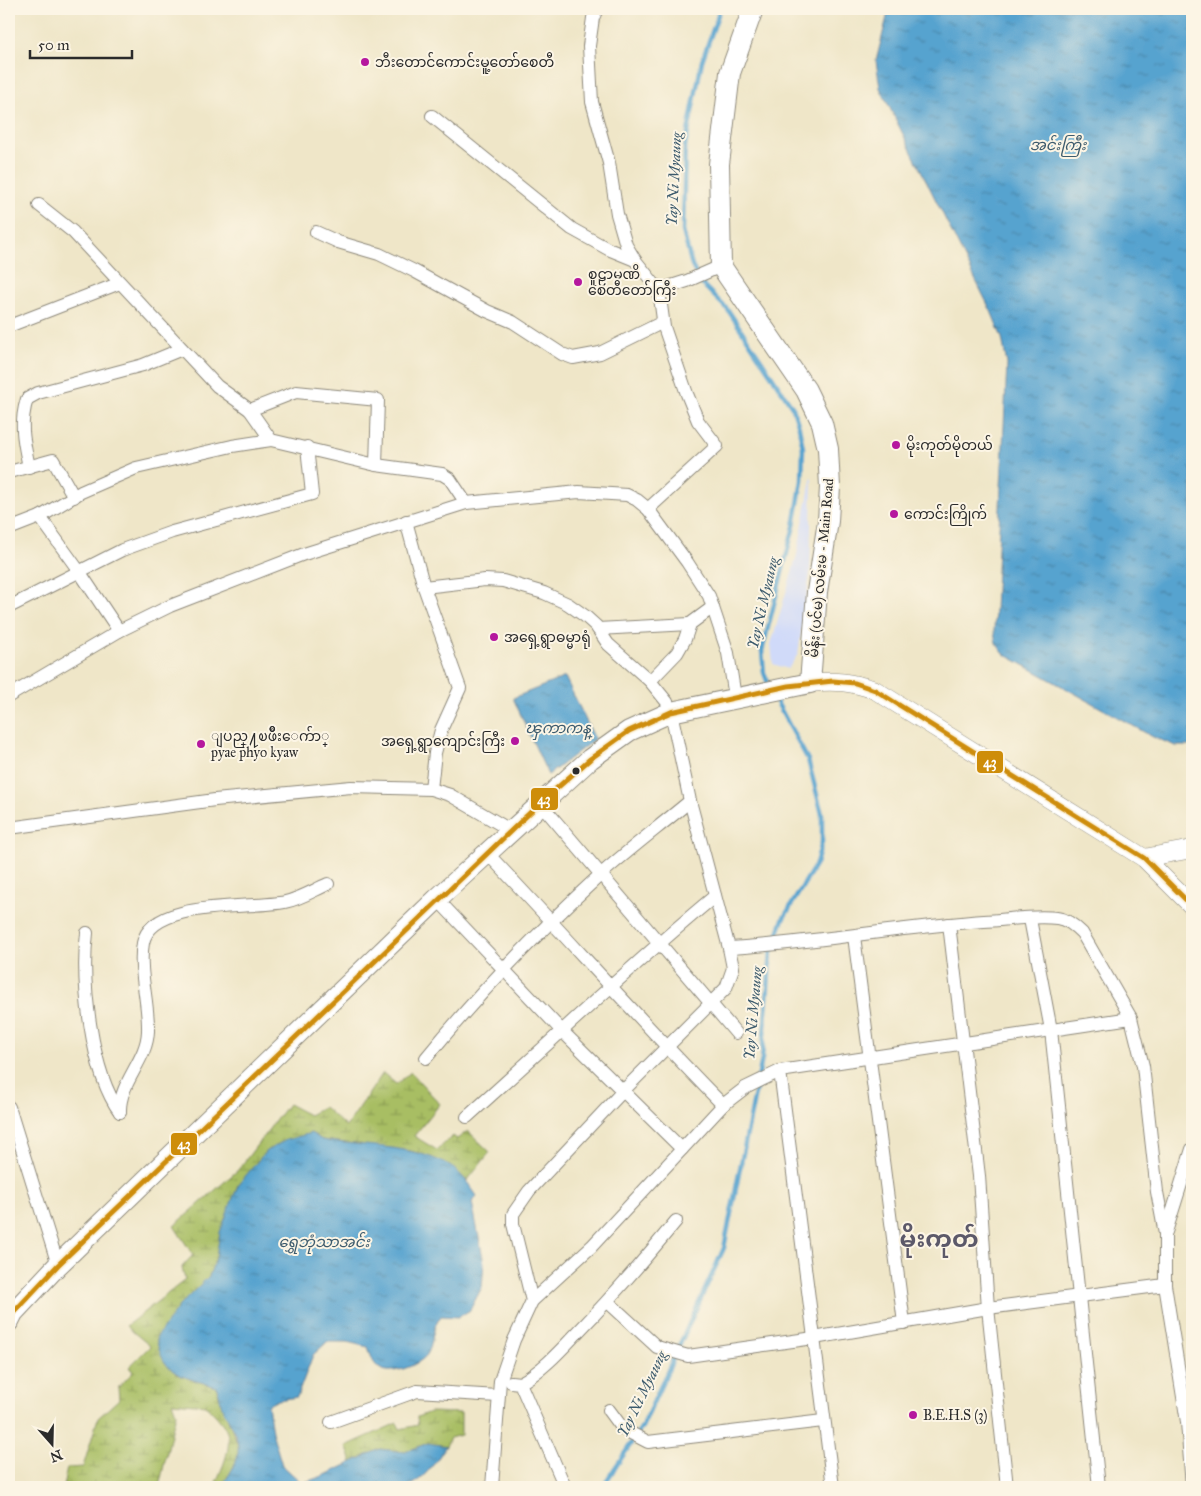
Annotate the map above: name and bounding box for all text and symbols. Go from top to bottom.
scale bar [30,28,132,60]
text: 50 m [38,36,70,54]
place label: ဘီးတောင်ကောင်းမူ့တော်စေတီ [375,52,554,74]
marker: ဘီးတောင်ကောင်းမူ့တော်စေတီ [359,56,371,68]
water label: Yay Ni Myaung [663,130,686,226]
water label: အင်းကြီး [1030,134,1087,157]
place label: စူဠာမဏိ စေတီတော်ကြီး [588,264,676,302]
marker: စူဠာမဏိ စေတီတော်ကြီး [572,276,584,288]
place label: မိုးကုတ်မိုတယ် [906,435,993,457]
marker: မိုးကုတ်မိုတယ် [890,439,902,451]
street label: မိန်း (ပင်မ) လမ်းမ - Main Road [803,477,840,659]
place label: ကောင်းကြိုက် [904,504,987,526]
marker: ကောင်းကြိုက် [888,508,900,520]
water label: Yay Ni Myaung [744,554,783,651]
place label: အရှေ့ရွာဓမ္မာရုံ [504,629,591,649]
marker: အရှေ့ရွာဓမ္မာရုံ [488,631,500,643]
water label: ၾကာကန္ [525,719,593,740]
place label: ျပည္႔ၿဖိဳးေက်ာ္ pyae phyo kyaw [210,726,329,761]
place label: အရှေ့ရွာကျောင်းကြီး [381,731,505,753]
marker: အရှေ့ရွာကျောင်းကြီး [509,735,521,747]
marker: ျပည္႔ၿဖိဳးေက်ာ္ pyae phyo kyaw [195,738,207,750]
line badge: 43 [976,750,1004,774]
text: 43 [983,754,997,772]
unlabelled marker [571,766,581,776]
line badge: 43 [530,787,559,811]
text: 43 [537,791,551,809]
water label: Yay Ni Myaung [740,964,766,1060]
line badge: 43 [170,1132,198,1156]
text: 43 [177,1136,191,1154]
district label: မိုးကုတ် [899,1223,979,1258]
water label: ရွှေဘုံသာအင်း [278,1231,370,1254]
water label: Yay Ni Myaung [613,1347,671,1440]
place label: B.E.H.S (3) [923,1407,988,1425]
marker: B.E.H.S (3) [907,1409,919,1421]
north arrow [28,1418,78,1468]
text: N [48,1446,65,1466]

